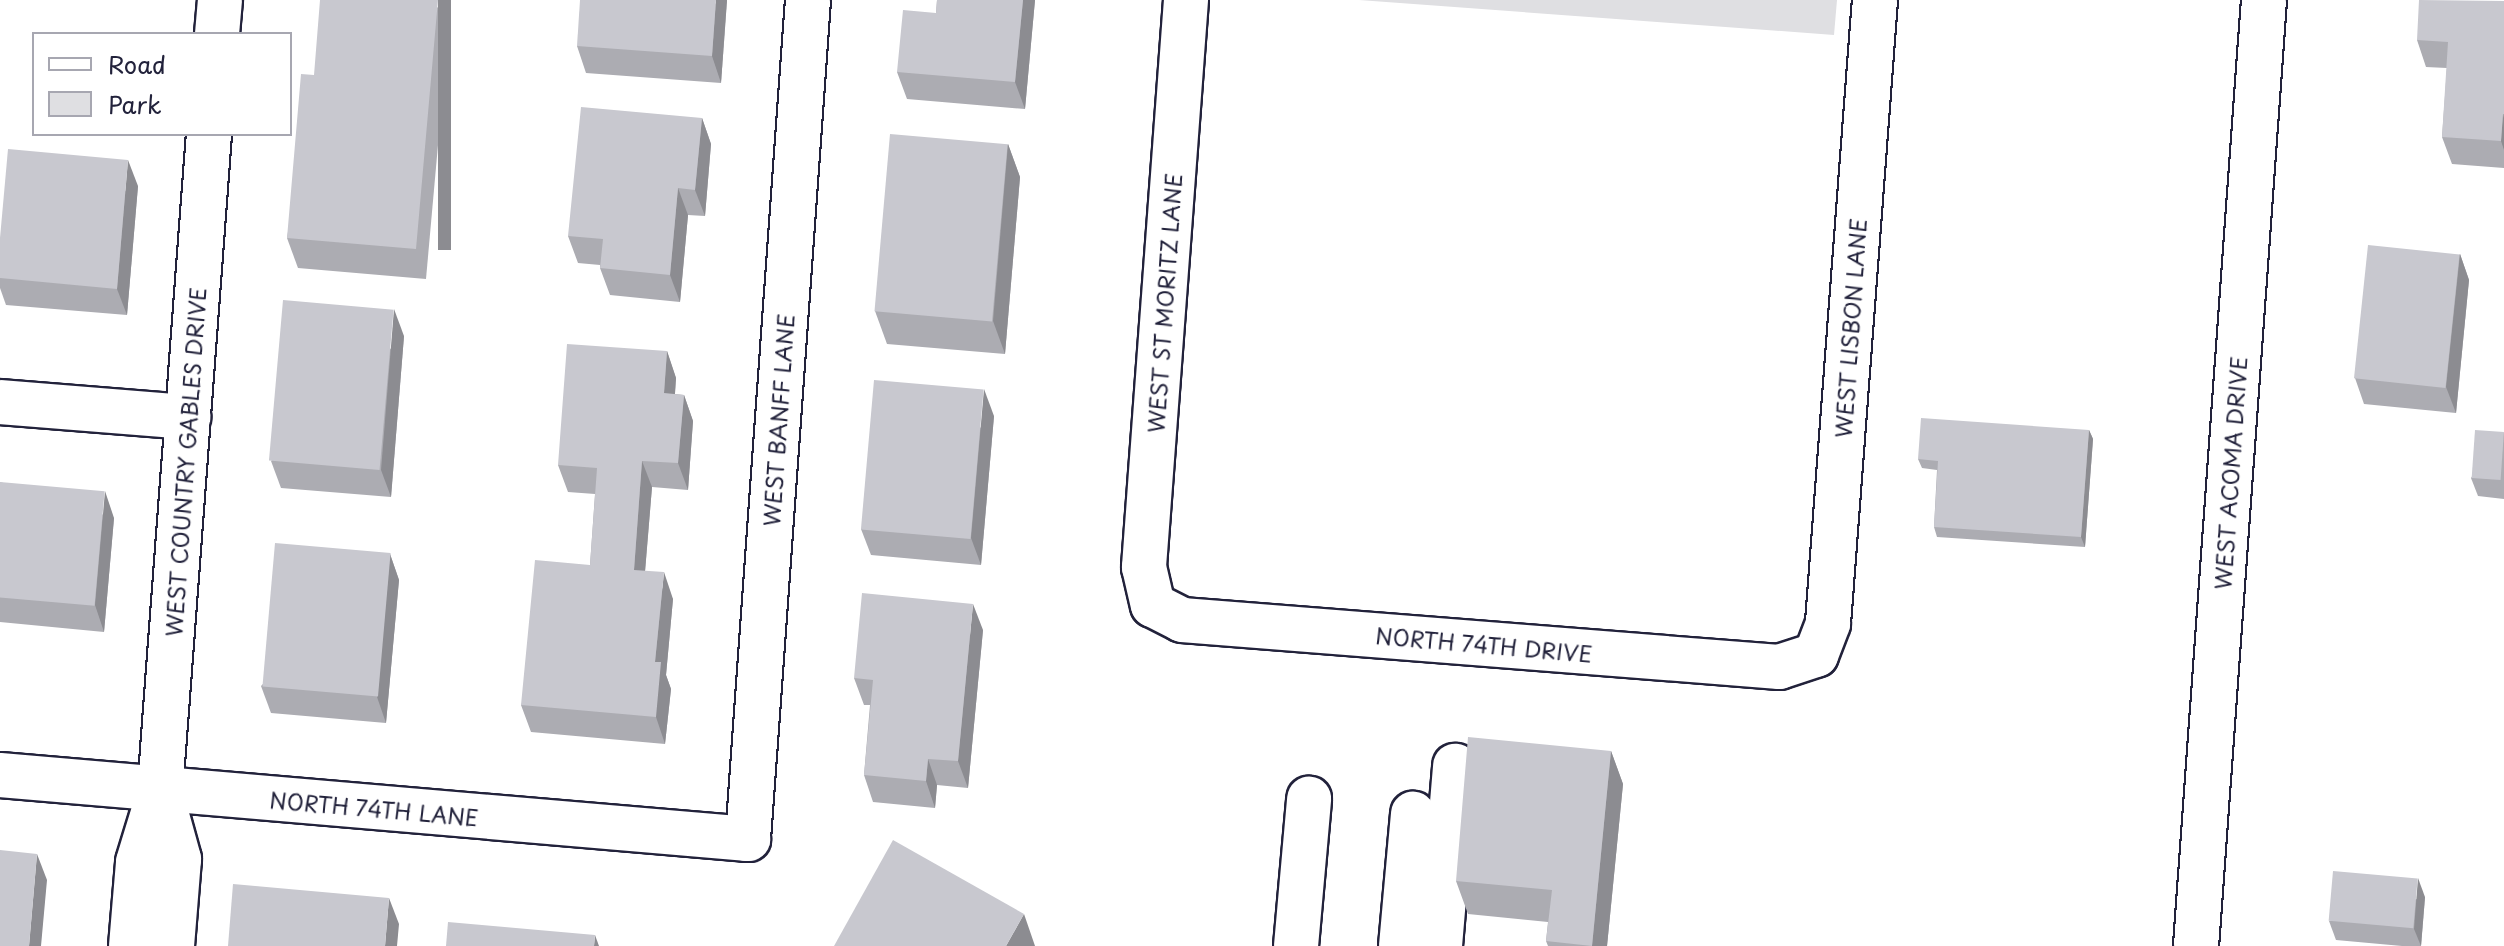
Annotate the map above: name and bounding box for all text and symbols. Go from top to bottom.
legend [32,32,292,136]
text: Road [108,46,166,82]
text: Park [108,86,162,122]
street label: WEST ST MORITZ LANE [1142,171,1186,435]
street label: WEST LISBON LANE [1829,218,1871,438]
street label: WEST COUNTRY GABLES DRIVE [160,285,210,639]
street label: WEST BANFF LANE [757,312,799,528]
street label: WEST ACOMA DRIVE [2209,355,2251,591]
street label: NORTH 74TH DRIVE [1372,621,1596,667]
street label: NORTH 74TH LANE [267,786,481,830]

